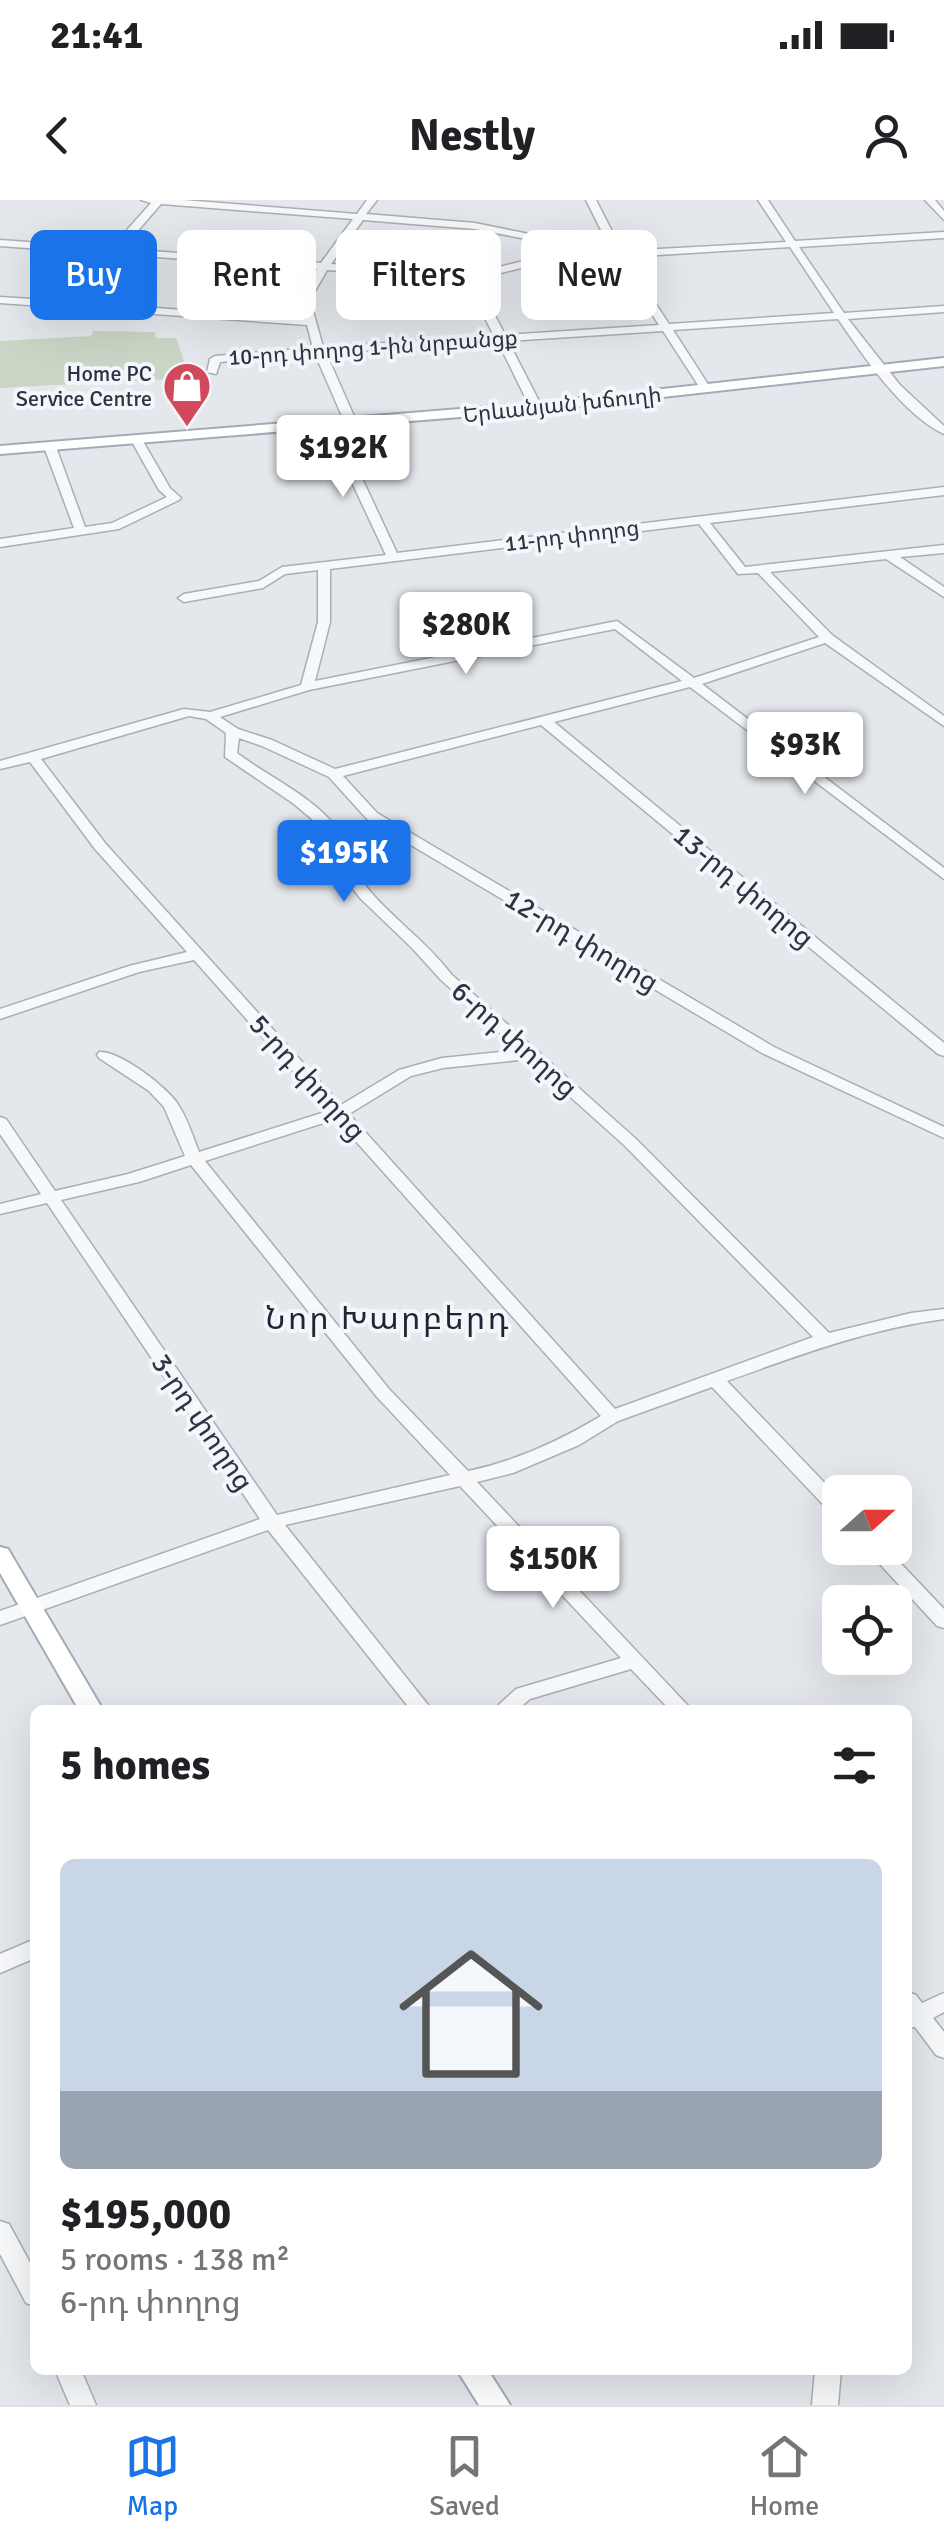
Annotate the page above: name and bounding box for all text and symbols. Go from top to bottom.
text: 21:41 [50,12,143,59]
icon: back [30,108,85,163]
text: Nestly [409,108,535,163]
icon: person [859,108,914,163]
chip: Buy [30,230,157,320]
chip: Rent [177,230,316,320]
chip: Filters [336,230,501,320]
chip: New [521,230,657,320]
street label: 10-րդ փողոց 1-ին նրբանցք [227,324,519,371]
place label: Home PC Service Centre [16,360,152,412]
shop icon: Home PC Service Centre [161,360,213,428]
street label: Երևանյան խճուղի [461,381,663,428]
pin: $192K [273,415,413,500]
text: $192K [299,428,387,467]
street label: 11-րդ փողոց [503,514,641,557]
pin: $280K [396,592,536,677]
text: $280K [422,605,510,644]
pin: $93K [746,712,864,797]
text: $93K [769,725,841,764]
street label: 13-րդ փողոց [666,818,821,955]
pin: $195K [274,820,414,905]
text: $195K [300,833,388,872]
street label: 12-րդ փողոց [498,882,664,1000]
street label: 6-րդ փողոց [444,974,584,1105]
street label: 5-րդ փողոց [242,1008,373,1148]
district label: Նոր Խարբերդ [265,1299,511,1338]
street label: 3-րդ փողոց [144,1348,260,1498]
north arrow [822,1475,912,1565]
map controls [822,1475,912,1675]
pin: $150K [483,1526,623,1611]
text: $150K [509,1539,597,1578]
button: locate [822,1585,912,1675]
icon: filters [827,1738,882,1793]
text: 5 homes [60,1740,210,1791]
icon: home [381,1924,561,2104]
text: $195,000 [60,2189,231,2240]
text: 5 rooms · 138 m² [60,2240,290,2279]
text: 6-րդ փողոց [60,2283,241,2322]
tab: Map [125,2429,180,2523]
tab: Saved [429,2429,500,2523]
tab: Home [749,2429,819,2523]

